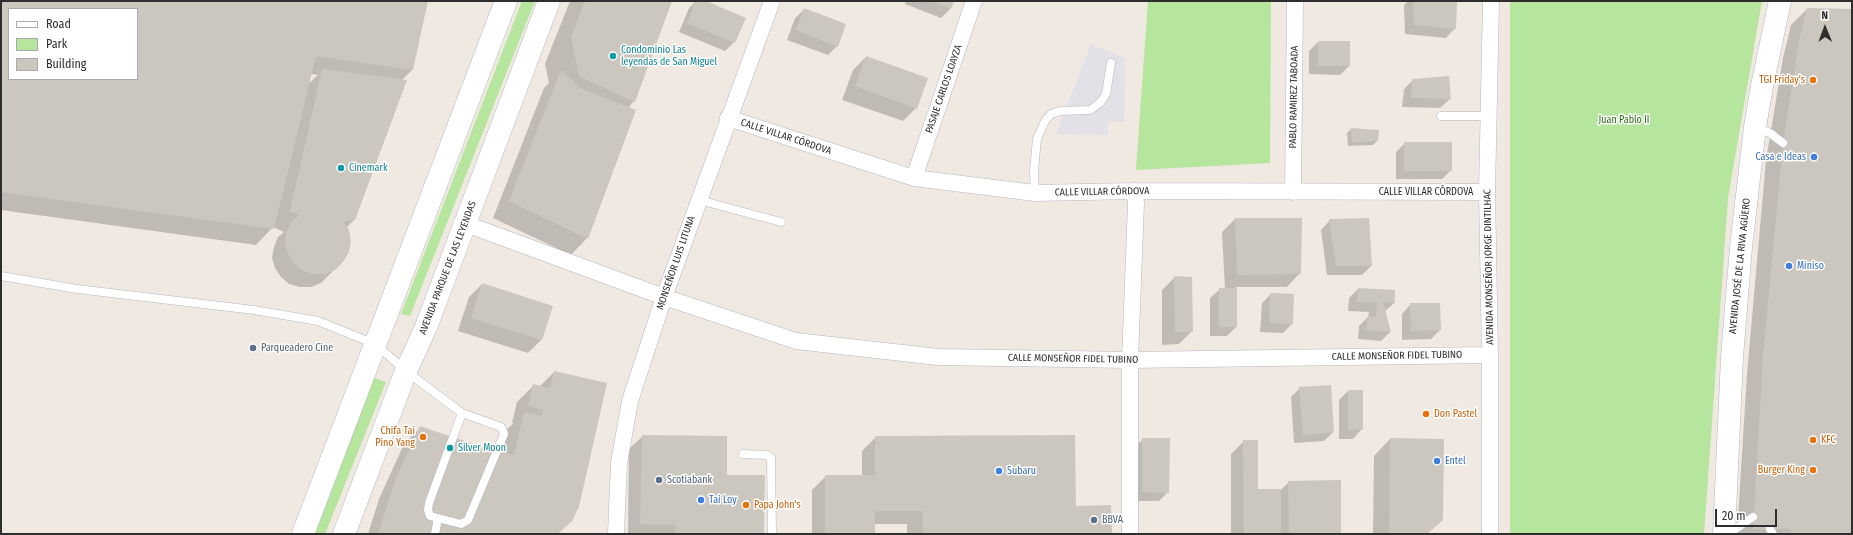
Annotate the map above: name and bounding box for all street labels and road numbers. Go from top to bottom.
street label: PASAJE CARLOS LOAYZA [923,43,965,135]
street label: PABLO RAMIREZ TABOADA [1287,45,1301,149]
street label: CALLE VILLAR CÓRDOVA [739,117,833,157]
street label: CALLE VILLAR CÓRDOVA [1055,185,1149,199]
street label: CALLE VILLAR CÓRDOVA [1379,186,1473,198]
street label: AVENIDA MONSEÑOR JORGE DINTILHAC [1482,189,1496,345]
street label: AVENIDA JOSÉ DE LA RIVA AGÜERO [1727,197,1753,335]
street label: AVENIDA PARQUE DE LAS LEYENDAS [417,200,479,336]
street label: MONSEÑOR LUIS LITUNA [654,215,698,311]
street label: CALLE MONSEÑOR FIDEL TUBINO [1332,349,1462,363]
street label: CALLE MONSEÑOR FIDEL TUBINO [1008,352,1138,366]

